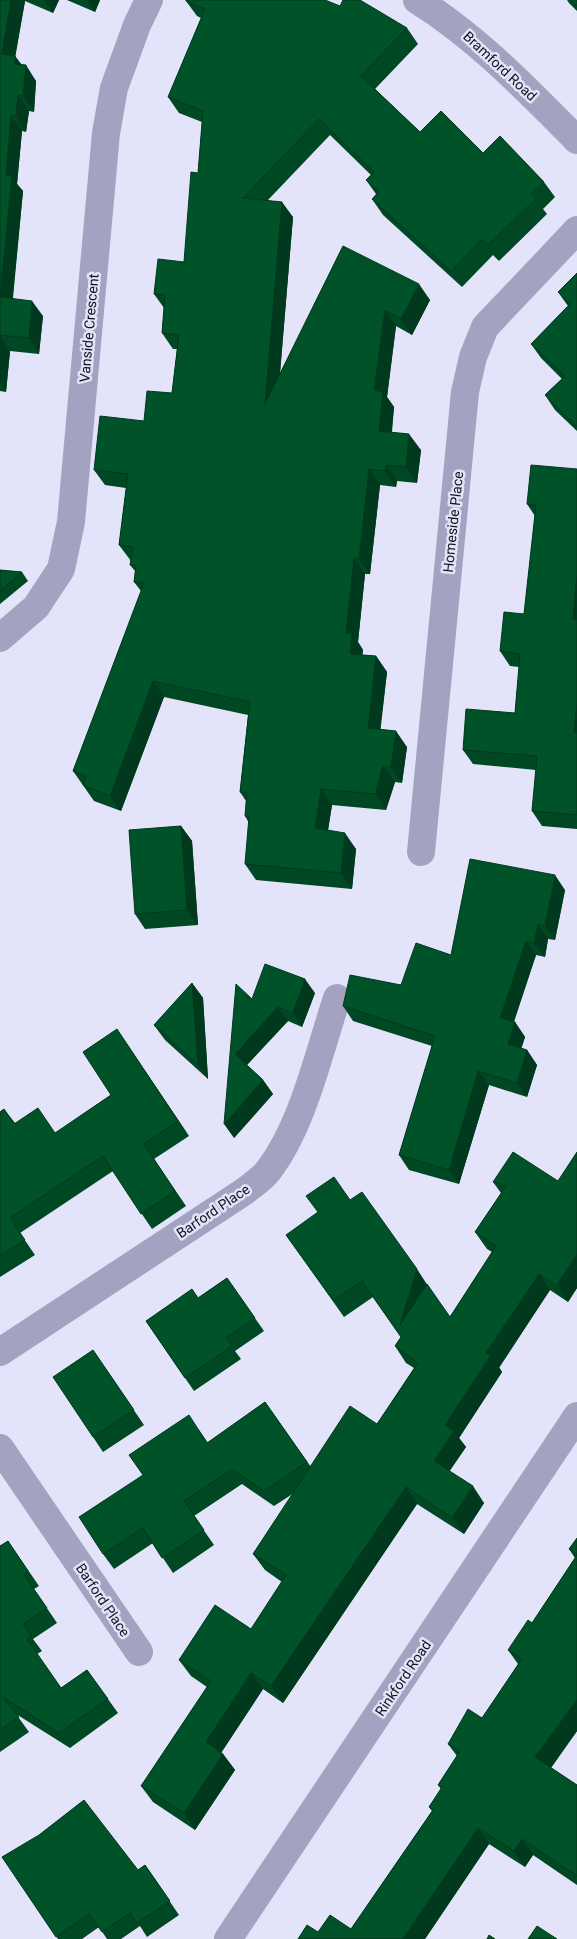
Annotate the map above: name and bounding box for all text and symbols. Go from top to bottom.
street label: Bramford Road [460,28,540,104]
street label: Vanside Crescent [76,273,102,383]
street label: Homeside Place [440,471,466,573]
street label: Barford Place [173,1181,253,1241]
street label: Barford Place [73,1560,133,1640]
street label: Rinkford Road [372,1637,434,1719]

